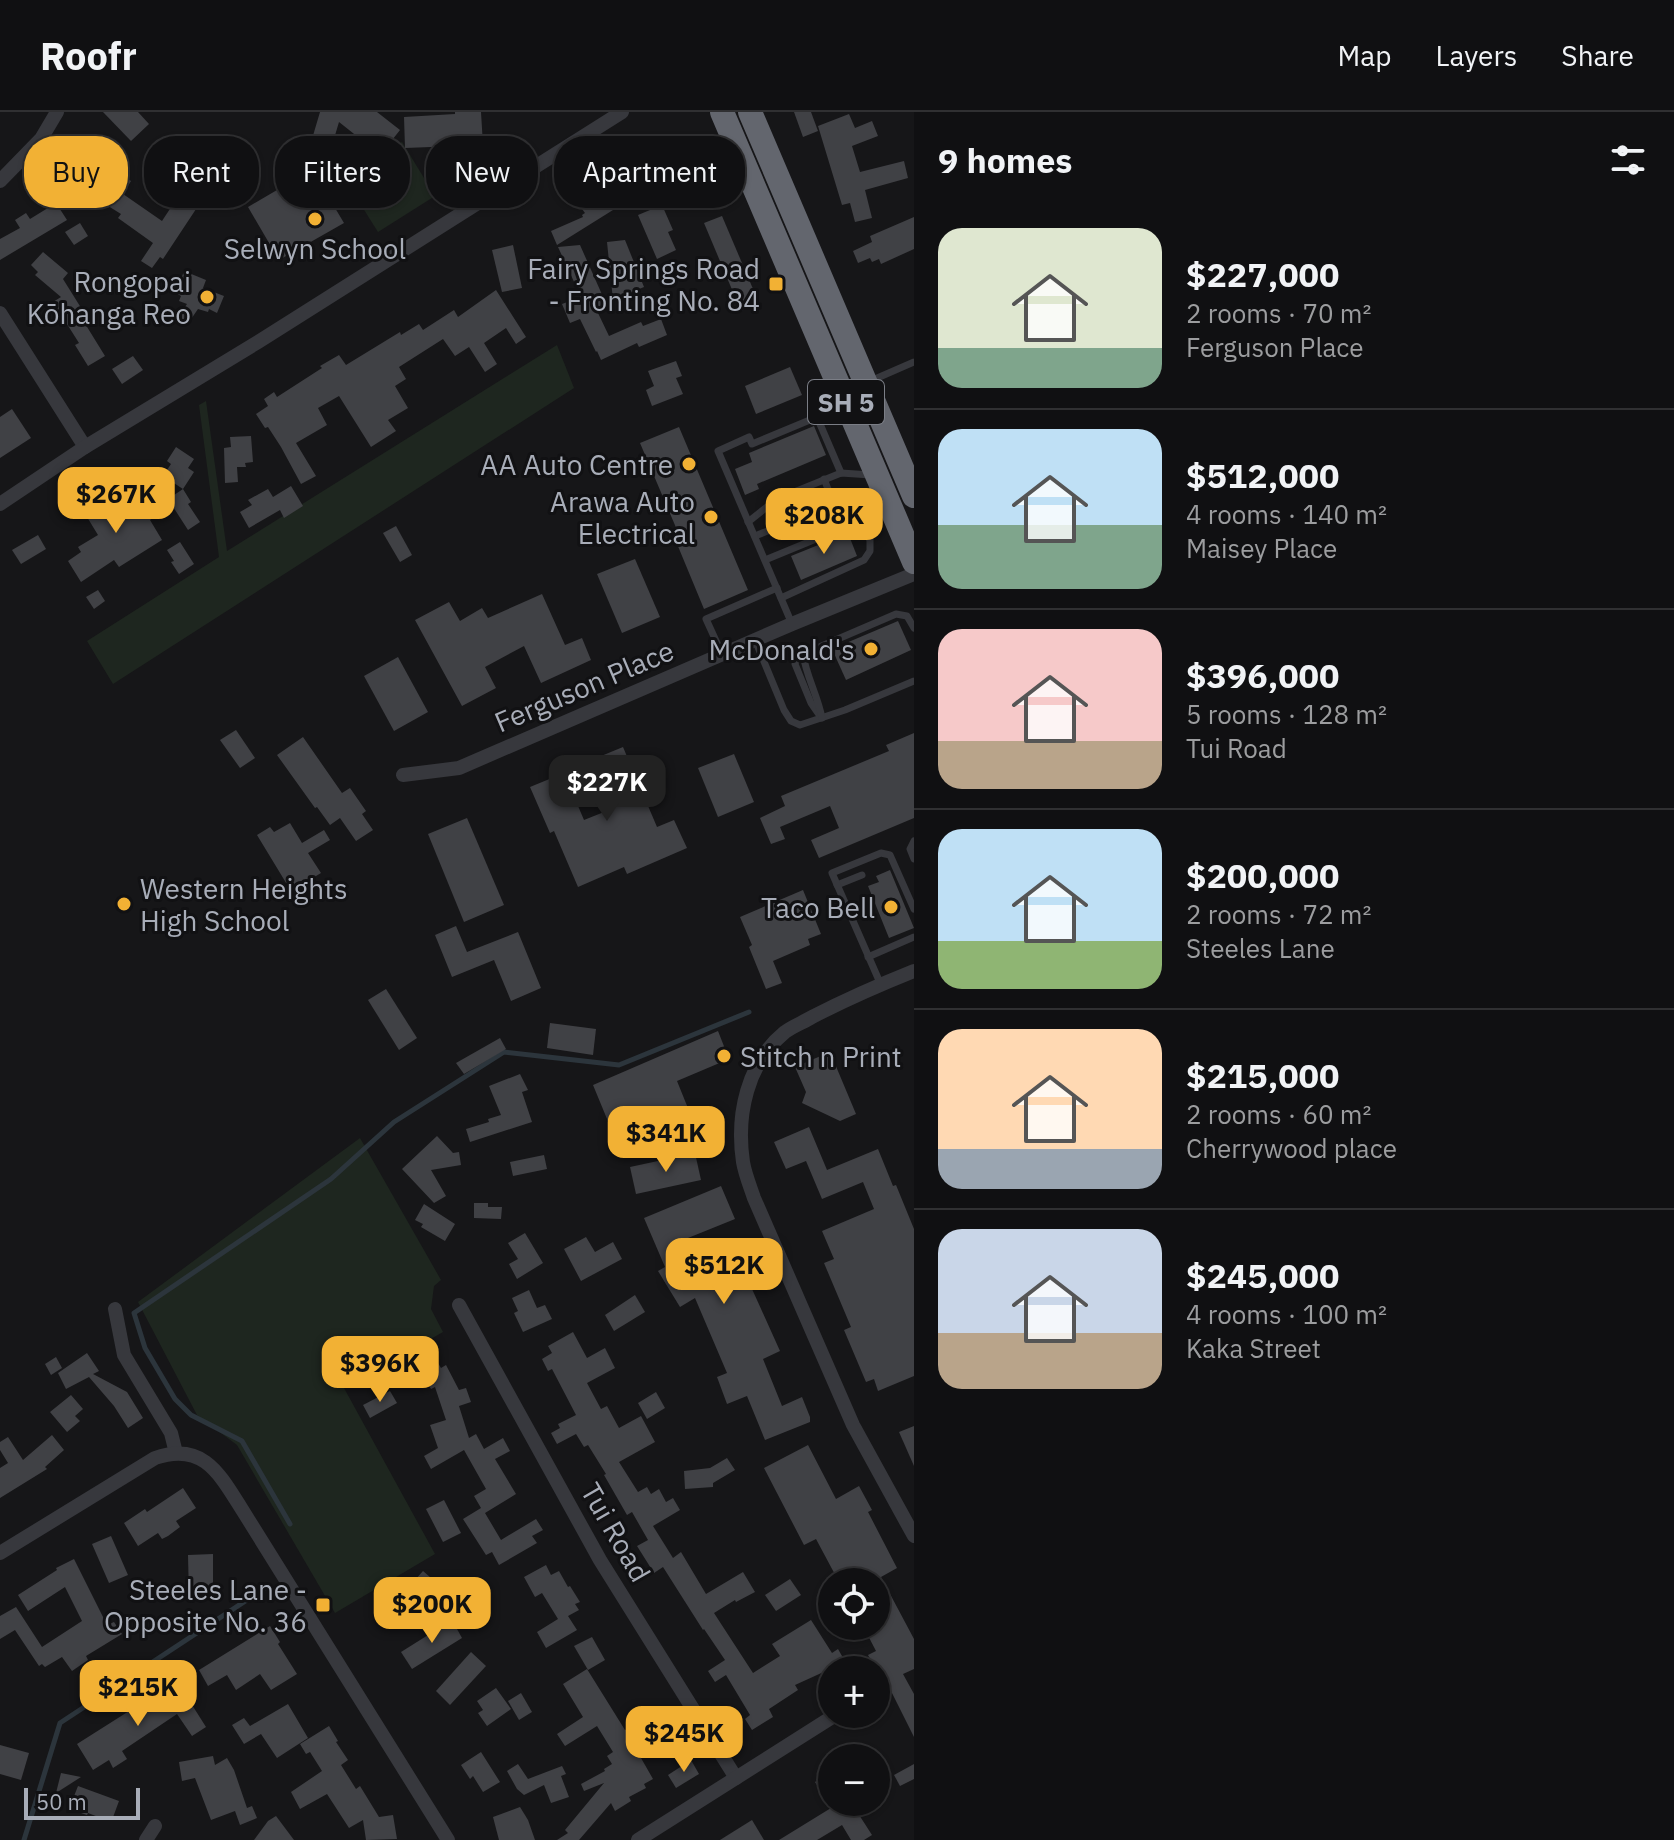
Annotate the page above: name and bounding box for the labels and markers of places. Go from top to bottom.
marker: Selwyn School [306,210,324,228]
place label: Selwyn School [224,230,406,267]
place label: Fairy Springs Road - Fronting No. 84 [527,250,760,319]
place label: Rongopai Kōhanga Reo [27,263,191,332]
marker: Fairy Springs Road - Fronting No. 84 [767,275,785,293]
marker: Rongopai Kōhanga Reo [198,288,216,306]
place label: AA Auto Centre [480,446,673,483]
marker: AA Auto Centre [680,455,698,473]
pin: $267K [60,467,172,535]
place label: Arawa Auto Electrical [550,483,695,552]
pin: $208K [768,488,880,556]
marker: Arawa Auto Electrical [702,508,720,526]
place label: McDonald's [709,631,855,668]
marker: McDonald's [862,640,880,658]
pin: $227K [551,755,663,823]
place label: Western Heights High School [140,870,348,939]
place label: Taco Bell [761,889,875,926]
marker: Western Heights High School [115,895,133,913]
marker: Taco Bell [882,898,900,916]
place label: Stitch n Print [740,1038,902,1075]
marker: Stitch n Print [715,1047,733,1065]
pin: $341K [610,1106,722,1174]
pin: $512K [668,1238,780,1306]
pin: $396K [324,1336,436,1404]
place label: Steeles Lane - Opposite No. 36 [104,1571,307,1640]
pin: $200K [376,1577,488,1645]
marker: Steeles Lane - Opposite No. 36 [314,1596,332,1614]
pin: $215K [82,1660,194,1728]
pin: $245K [628,1706,740,1774]

